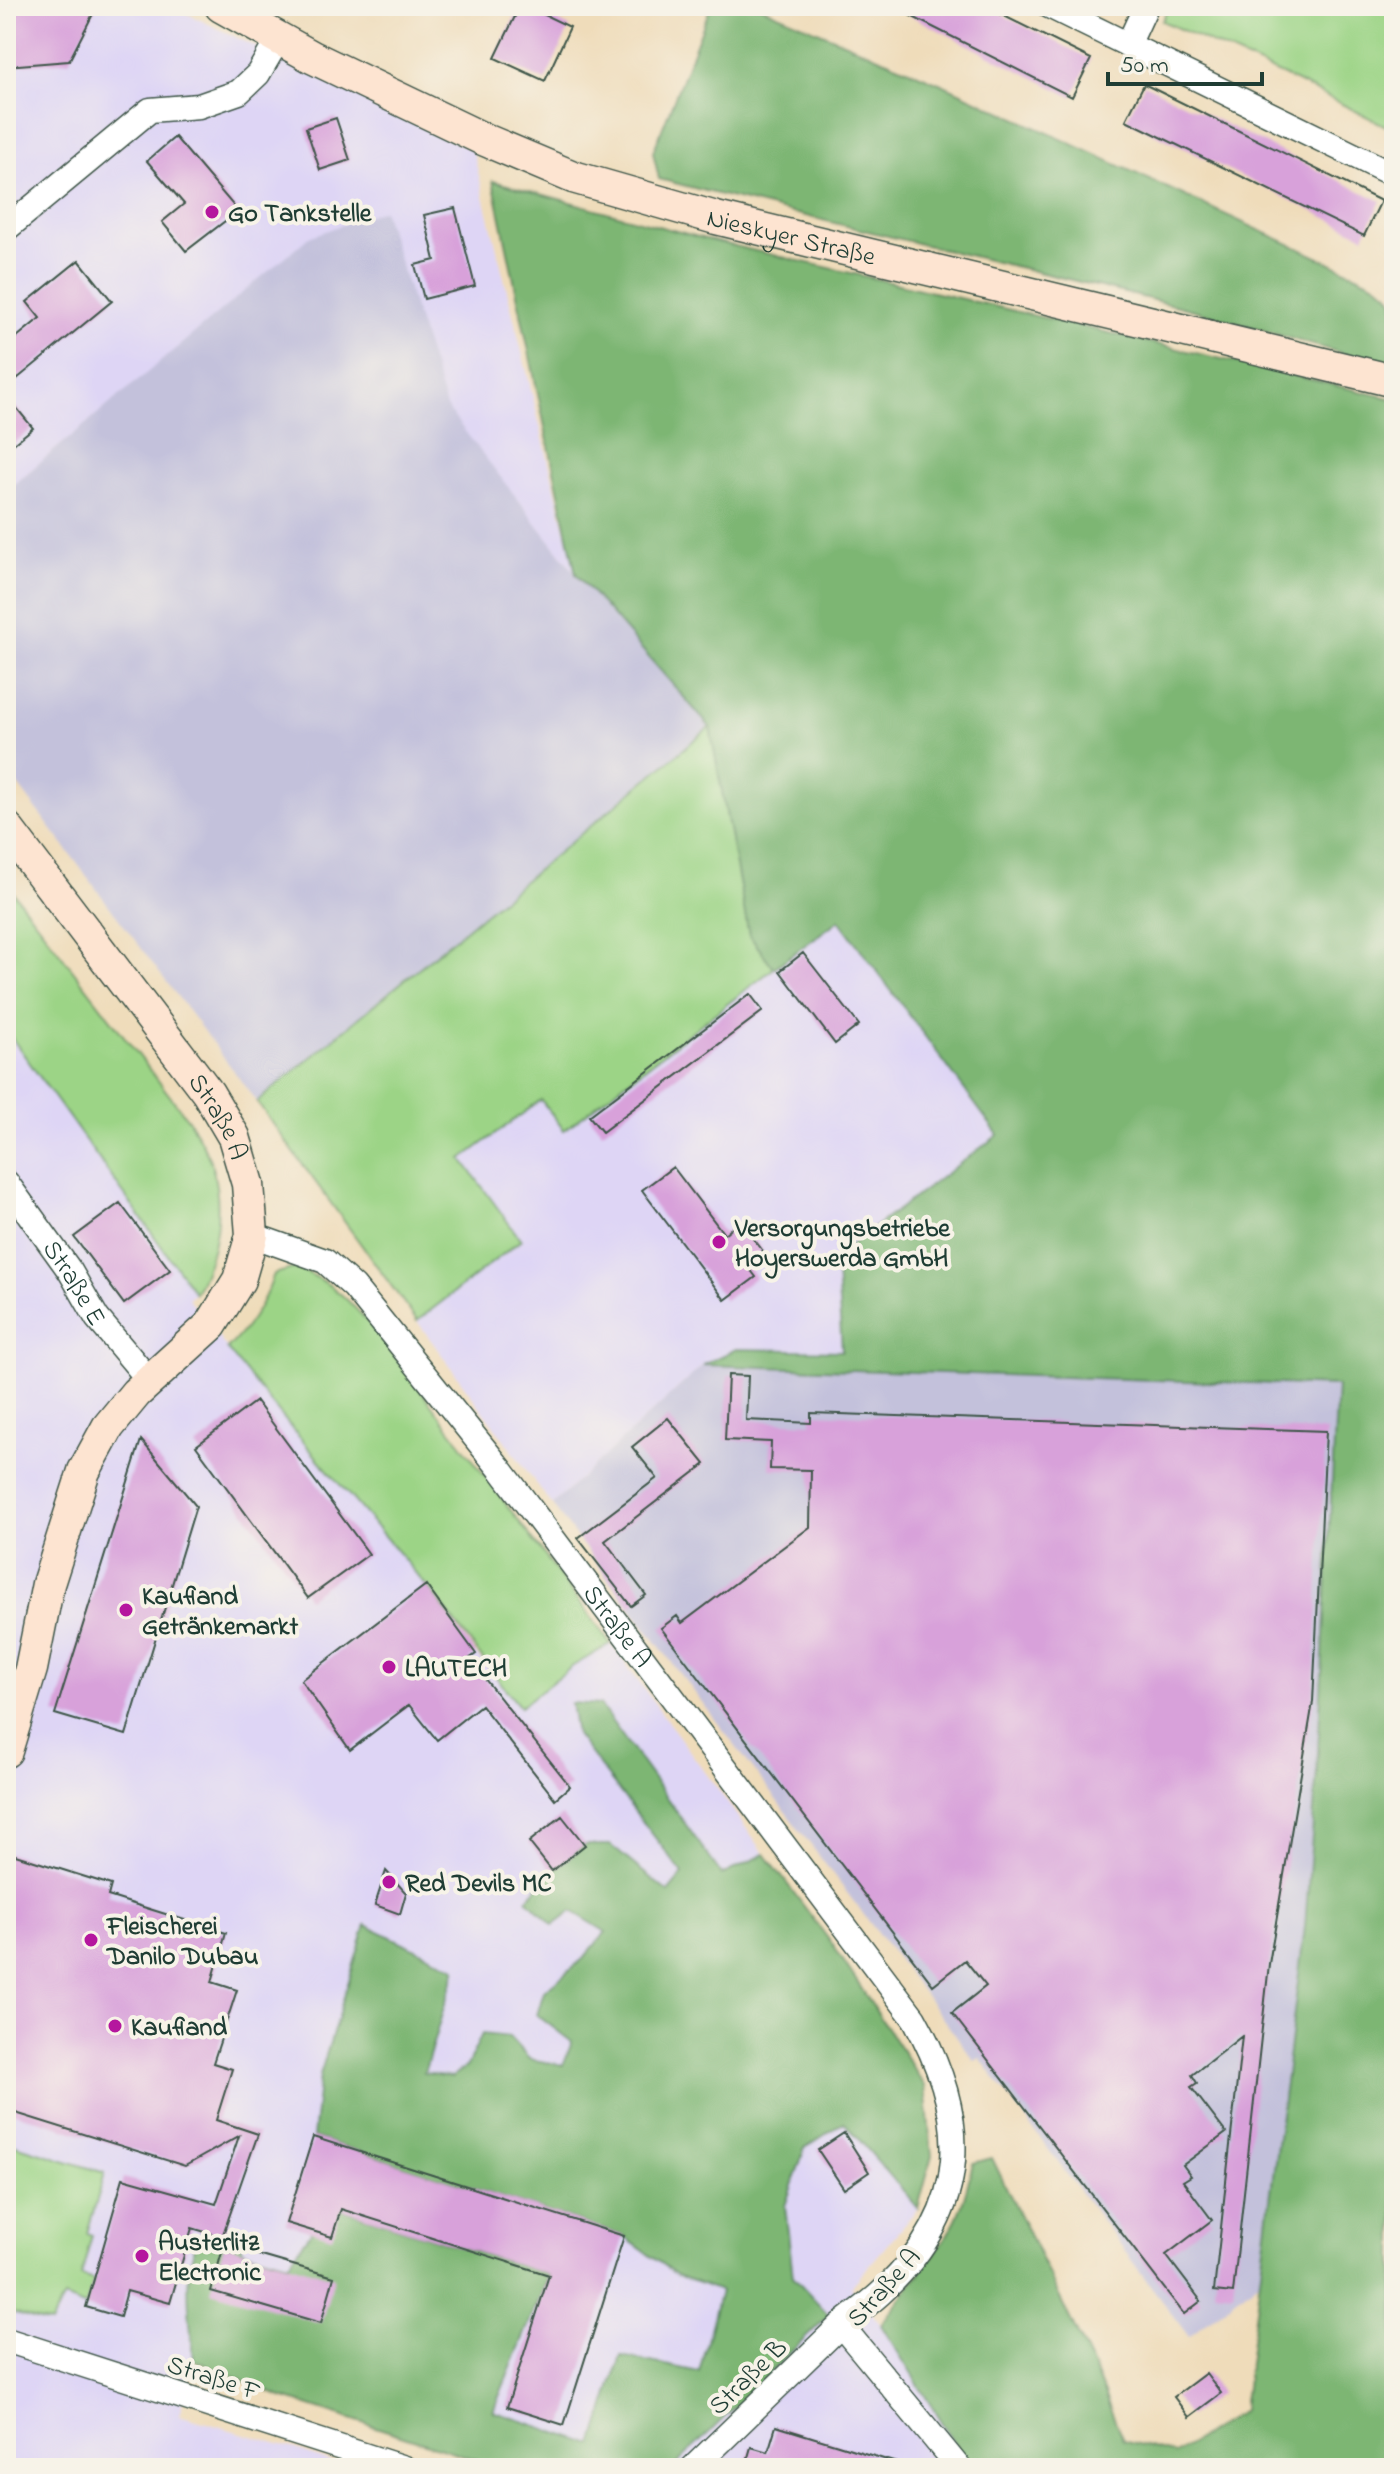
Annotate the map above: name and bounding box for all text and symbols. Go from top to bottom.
scale bar [1108,36,1262,86]
text: 50 m [1120,49,1169,84]
place label: Go Tankstelle [228,196,373,234]
street label: Nieskyer Straße [703,200,879,278]
marker: Go Tankstelle [203,203,221,221]
street label: Straße A [177,1066,256,1165]
place label: Versorgungsbetriebe Hoyerswerda GmbH [734,1211,951,1279]
street label: Straße E [32,1233,114,1334]
marker: Versorgungsbetriebe Hoyerswerda GmbH [710,1233,728,1251]
street label: Straße A [572,1578,660,1677]
place label: Kaufland Getränkemarkt [142,1579,298,1647]
marker: Kaufland Getränkemarkt [117,1601,135,1619]
place label: LAUTECH [405,1651,507,1689]
marker: LAUTECH [380,1658,398,1676]
place label: Red Devils MC [405,1866,552,1904]
marker: Red Devils MC [380,1873,398,1891]
place label: Fleischerei Danilo Dubau [105,1909,259,1977]
marker: Fleischerei Danilo Dubau [82,1931,100,1949]
place label: Kaufland [131,2010,227,2048]
marker: Kaufland [106,2017,124,2035]
place label: Austerlitz Electronic [158,2225,262,2293]
street label: Straße A [839,2241,931,2337]
marker: Austerlitz Electronic [133,2247,151,2265]
street label: Straße B [701,2331,797,2425]
street label: Straße F [161,2347,265,2413]

